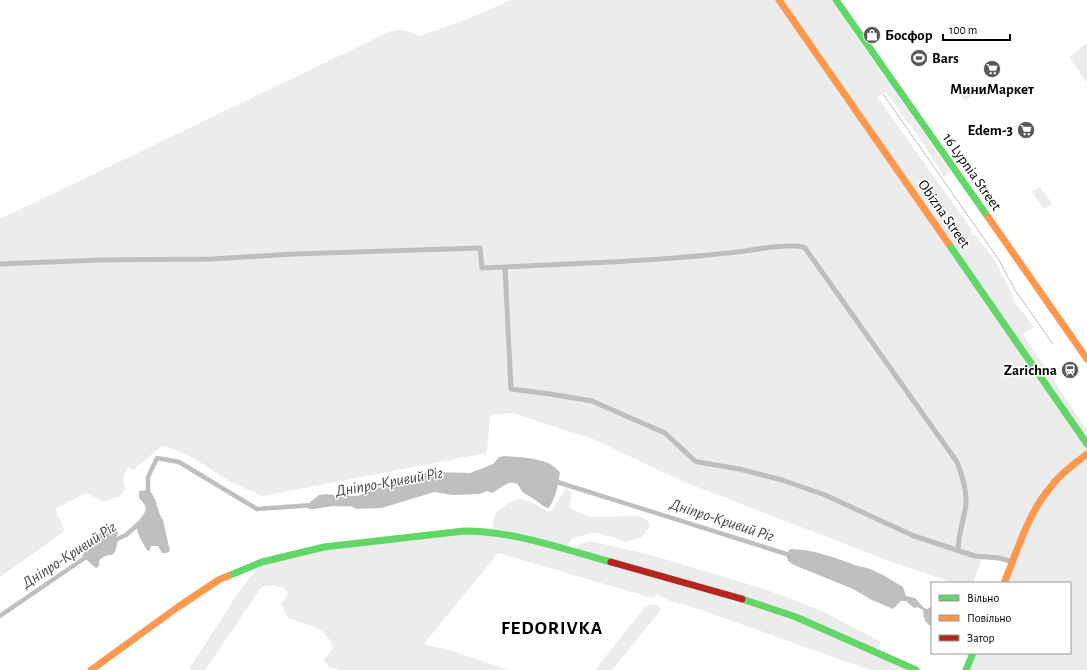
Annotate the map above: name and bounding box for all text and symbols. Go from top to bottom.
scale bar [943,16,1010,42]
text: 100 m [949,24,977,36]
shop icon: Босфор [862,25,882,45]
place label: Босфор [885,28,933,43]
sports icon: Bars [909,48,929,68]
place label: Bars [932,51,959,66]
supermarket icon: МиниМаркет [982,59,1002,79]
place label: МиниМаркет [950,82,1034,97]
supermarket icon: Edem-3 [1016,120,1036,140]
place label: Edem-3 [968,123,1013,138]
street label: 16 Lypnia Street [940,131,1004,214]
street label: Obizna Street [915,177,973,251]
station icon: Zarichna [1060,360,1080,380]
place label: Zarichna [1004,363,1057,378]
water label: Дніпро-Кривий Ріг [333,465,444,500]
water label: Дніпро-Кривий Ріг [667,495,776,545]
water label: Дніпро-Кривий Ріг [18,519,120,593]
legend [931,582,1071,654]
text: Вільно [967,592,999,604]
text: Повільно [967,612,1012,624]
district label: FEDORIVKA [501,619,603,638]
text: Затор [967,632,995,644]

